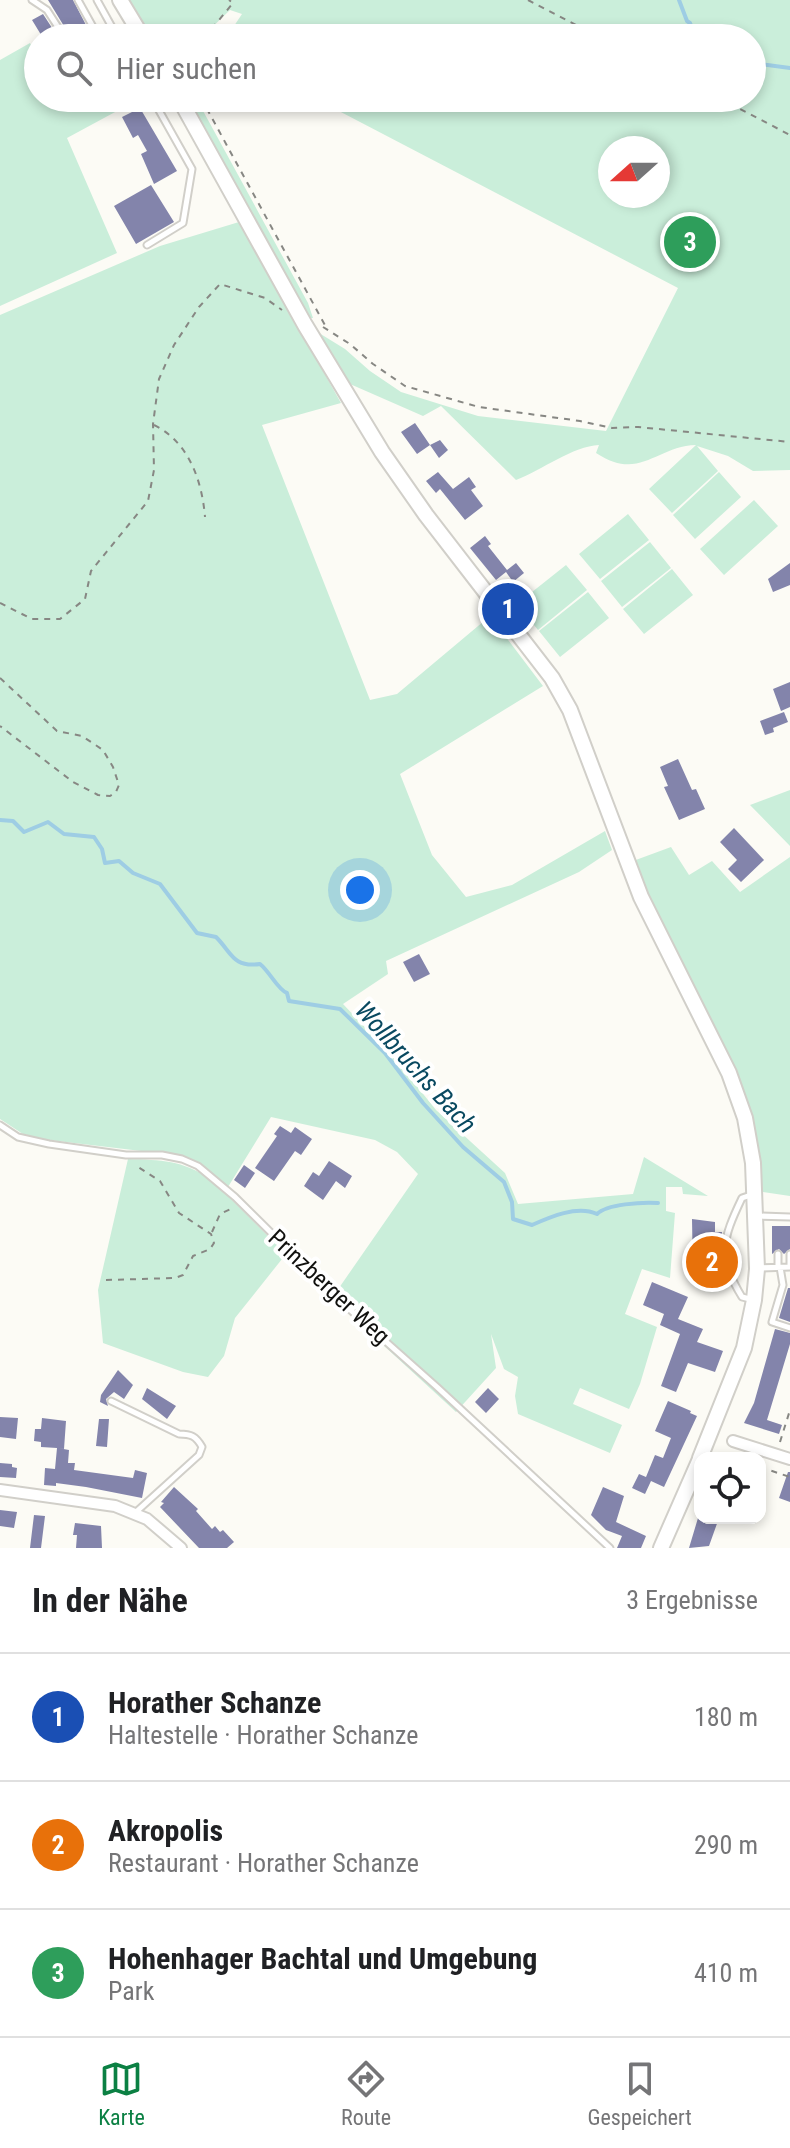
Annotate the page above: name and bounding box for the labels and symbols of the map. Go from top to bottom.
north arrow [598,136,670,208]
pin: 3 [664,212,716,272]
pin: 1 [482,579,534,639]
your location [340,870,380,910]
water label: Wollbruchs Bach [349,995,483,1139]
street label: Prinzberger Weg [263,1224,395,1350]
pin: 2 [686,1232,738,1292]

